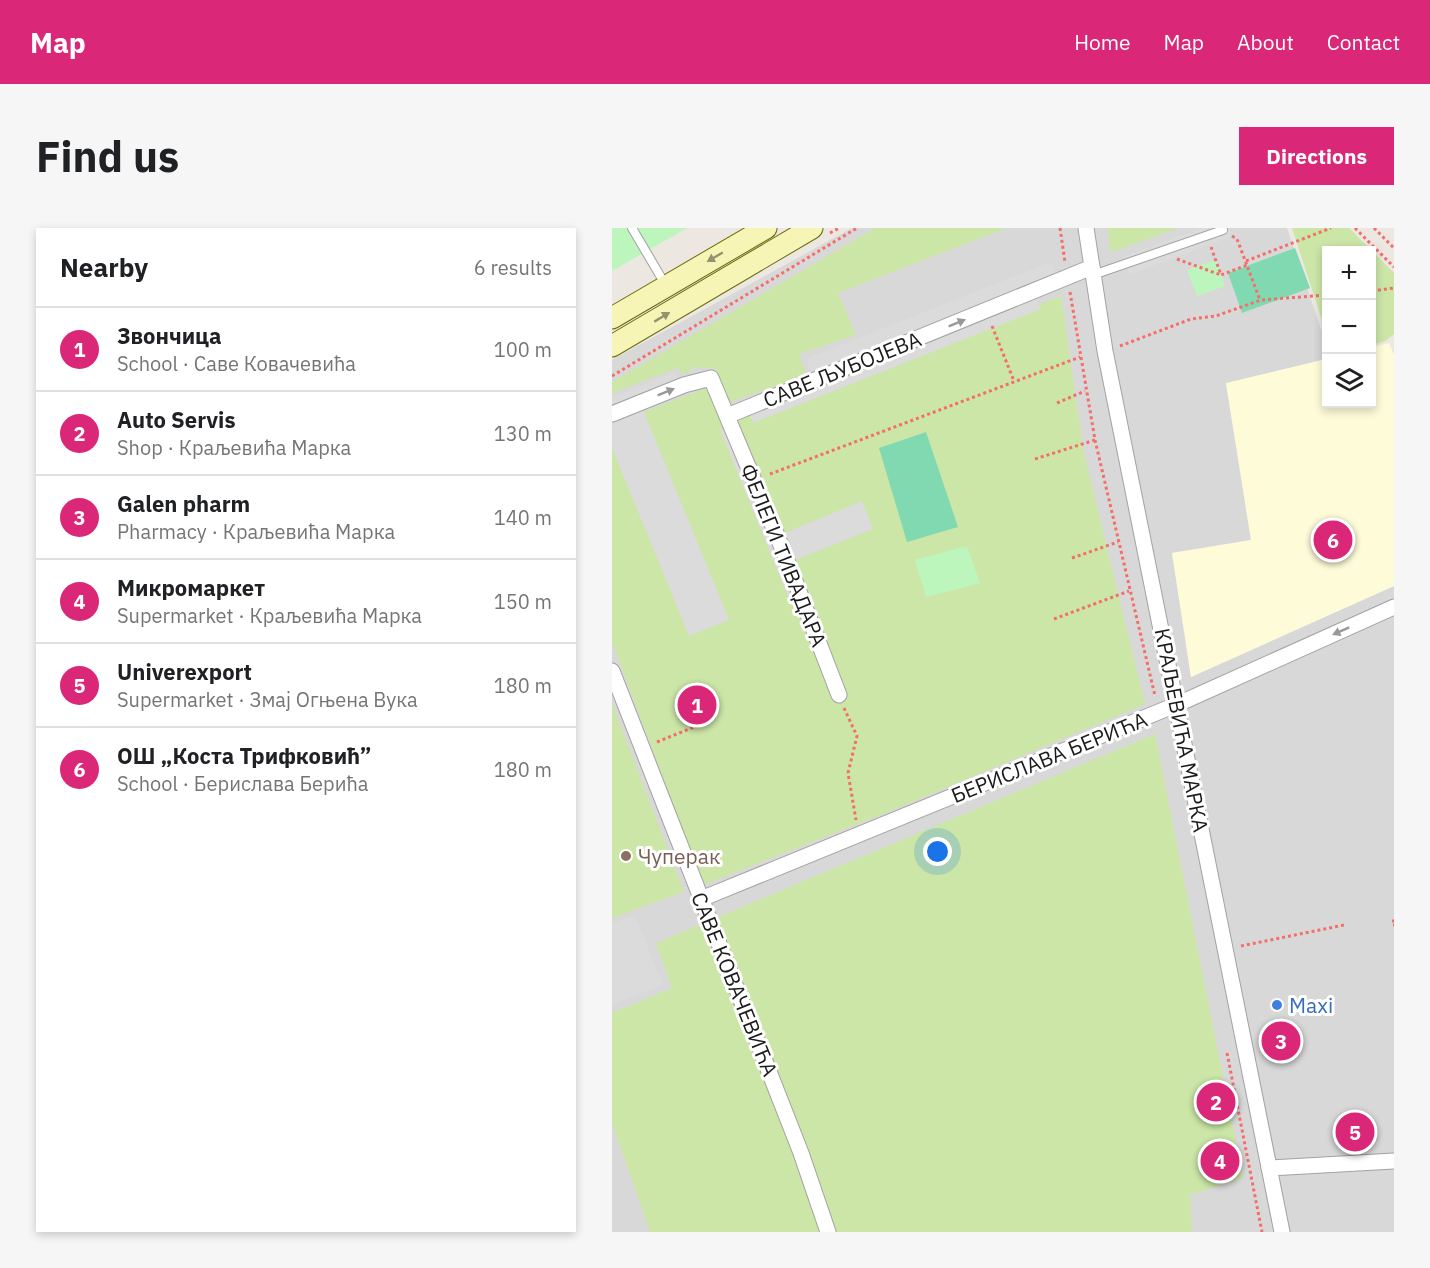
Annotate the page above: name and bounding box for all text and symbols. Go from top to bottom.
text: Map [30,24,86,61]
text: Home [1074,28,1131,56]
text: Map [1164,28,1204,56]
text: About [1237,28,1294,56]
text: Contact [1327,28,1400,56]
button: Directions [1239,127,1394,185]
text: Find us [36,129,179,184]
map controls [1322,246,1376,408]
button: + [1322,246,1376,300]
text: Nearby [60,250,148,284]
one-way arrow [707,252,724,262]
text: 6 results [474,254,552,281]
button: − [1322,300,1376,354]
one-way arrow [654,311,670,322]
one-way arrow [948,318,966,328]
text: Звончица [117,321,222,350]
street label: САВЕ ЉУБОЈЕВА [759,325,925,413]
text: 1 [74,336,86,363]
text: 100 m [494,336,552,363]
text: School · Саве Ковачевића [117,350,356,377]
button: layers [1322,354,1376,408]
one-way arrow [657,387,675,396]
text: Auto Servis [117,405,235,434]
text: 2 [74,420,86,447]
text: 130 m [494,420,552,447]
text: Shop · Краљевића Марка [117,434,351,461]
street label: ФЕЛЕГИ ТИВАДАРА [735,459,833,651]
text: Galen pharm [117,489,250,518]
text: 3 [74,504,86,531]
text: 140 m [494,504,552,531]
text: Pharmacy · Краљевића Марка [117,518,395,545]
pin: 6 [1314,518,1352,562]
text: Микромаркет [117,573,265,602]
text: 4 [74,588,86,615]
text: 150 m [494,588,552,615]
text: Supermarket · Краљевића Марка [117,602,422,629]
street label: КРАЉЕВИЋА МАРКА [1148,626,1216,834]
one-way arrow [1331,626,1349,636]
text: Univerexport [117,657,252,686]
text: 5 [74,672,86,699]
text: 180 m [494,672,552,699]
pin: 1 [678,682,716,728]
text: Supermarket · Змај Огњена Вука [117,686,418,713]
street label: БЕРИСЛАВА БЕРИЋА [947,705,1151,809]
text: ОШ „Коста Трифковић” [117,741,372,770]
text: 6 [74,756,86,783]
text: 180 m [494,756,552,783]
text: School · Берислава Берића [117,770,369,797]
your location [923,837,952,866]
place label: Чуперак [638,842,721,870]
marker: Чуперак [619,849,633,863]
street label: САВЕ КОВАЧЕВИЋА [685,888,785,1080]
place label: Maxi [1289,991,1333,1019]
marker: Maxi [1270,998,1284,1012]
pin: 3 [1262,1018,1300,1064]
pin: 2 [1196,1080,1236,1124]
pin: 5 [1336,1110,1374,1154]
pin: 4 [1200,1138,1240,1184]

